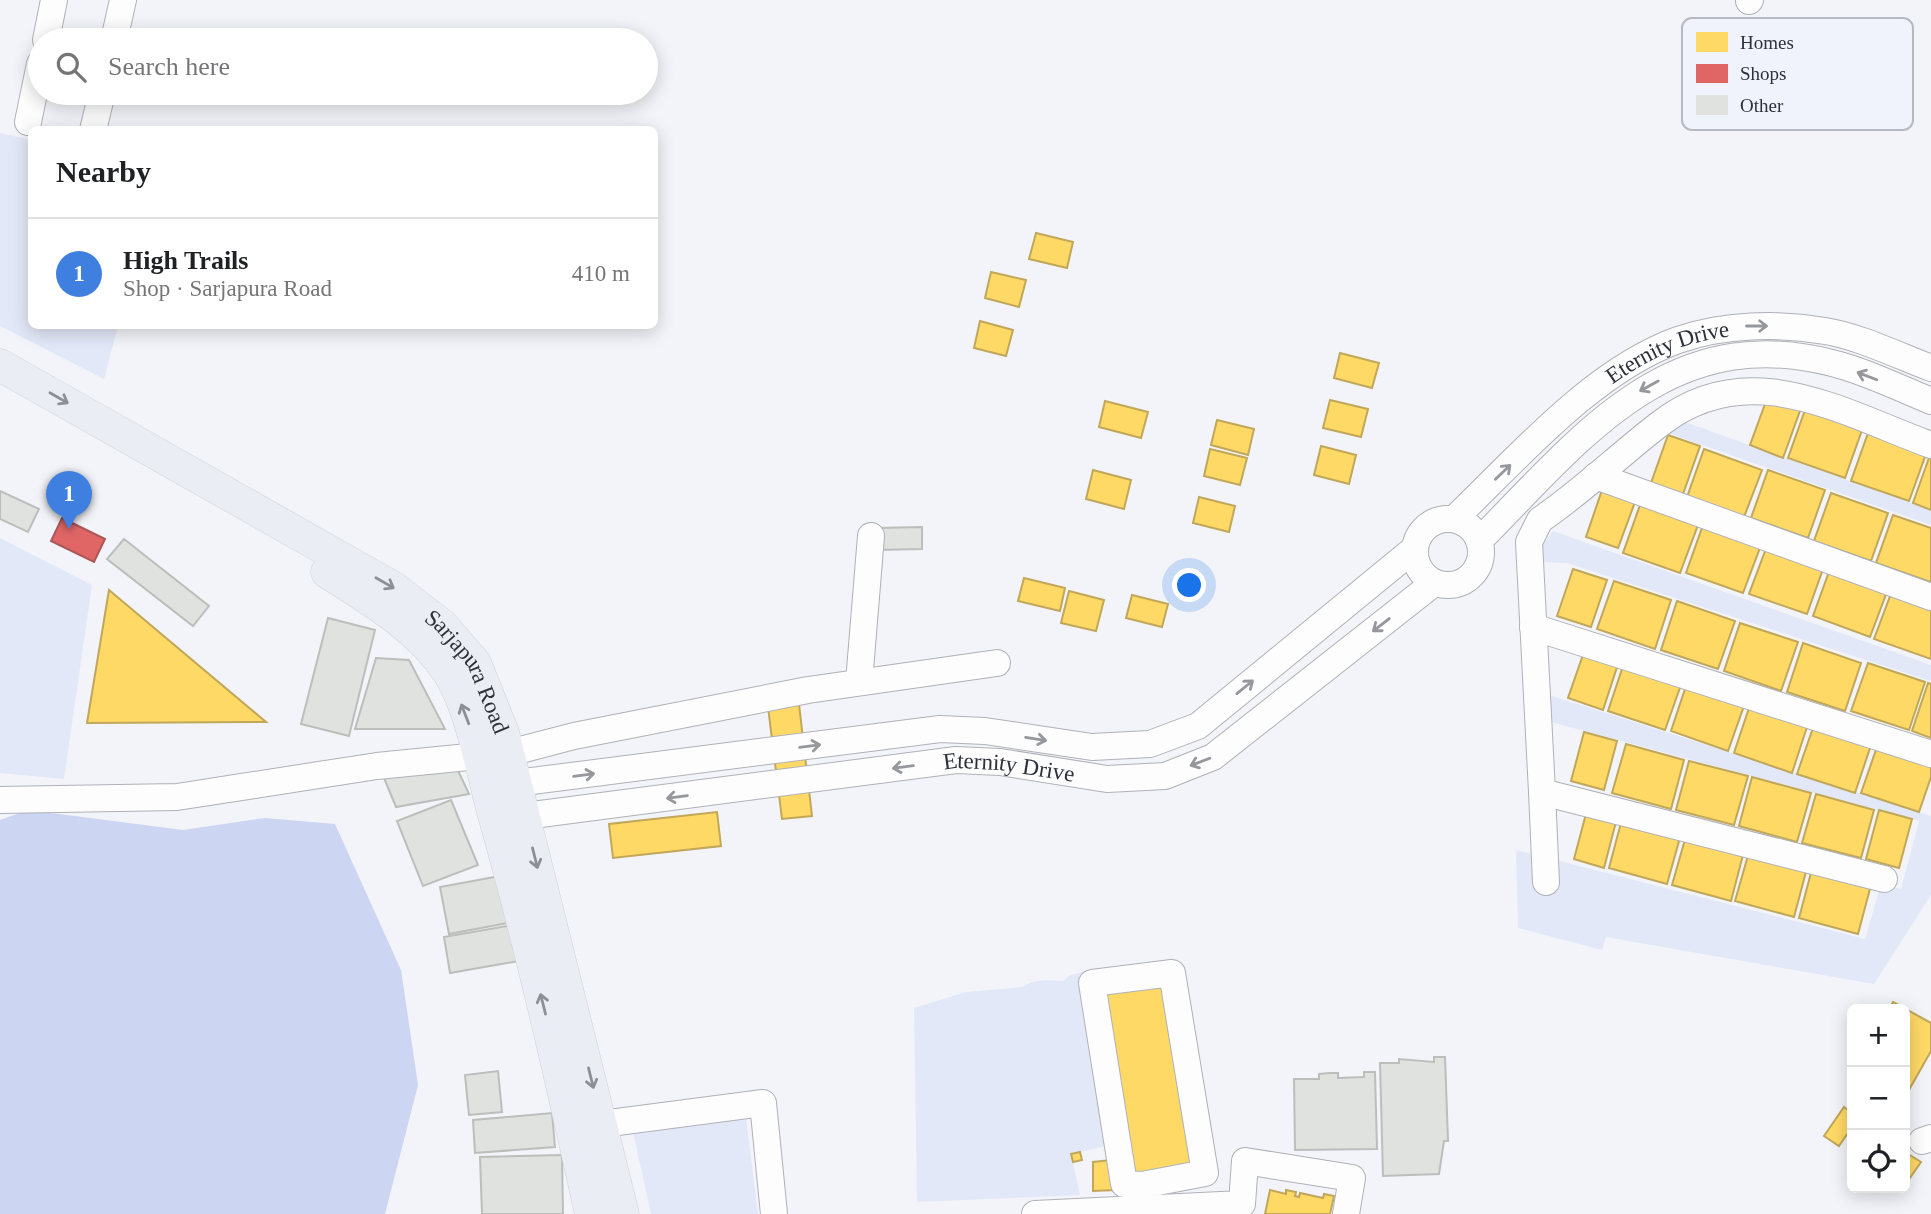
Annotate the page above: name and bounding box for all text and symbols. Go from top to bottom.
legend [1682,18,1913,130]
search box [28,28,658,105]
text: Homes [1740,32,1794,53]
icon: search [52,48,90,86]
text: Search here [108,52,230,81]
text: Shops [1740,63,1786,84]
text: Other [1740,95,1784,116]
text: Nearby [56,155,151,188]
text: High Trails [123,246,248,275]
text: 1 [73,261,85,286]
text: 410 m [572,261,630,286]
text: Shop · Sarjapura Road [123,276,332,301]
street label: Eternity Drive [1601,316,1731,388]
one-way arrow [1745,319,1768,333]
one-way arrow [1857,369,1879,382]
one-way arrow [1640,379,1660,393]
one-way arrow [49,391,69,405]
one-way arrow [1495,464,1512,481]
pin: 1 [46,471,92,529]
your location [1172,568,1206,602]
one-way arrow [375,576,395,590]
street label: Sarjapura Road [420,604,514,737]
one-way arrow [1372,618,1390,633]
one-way arrow [1235,679,1253,695]
one-way arrow [457,703,470,725]
one-way arrow [1024,733,1046,746]
one-way arrow [798,739,821,752]
street label: Eternity Drive [942,747,1076,786]
one-way arrow [1189,757,1211,770]
one-way arrow [892,761,915,774]
one-way arrow [572,768,595,781]
one-way arrow [666,790,689,803]
one-way arrow [529,846,542,868]
one-way arrow [536,993,549,1016]
map controls [1847,1004,1910,1193]
button: + [1847,1004,1910,1067]
one-way arrow [585,1066,598,1089]
button: − [1847,1067,1910,1130]
button: locate [1847,1130,1910,1193]

